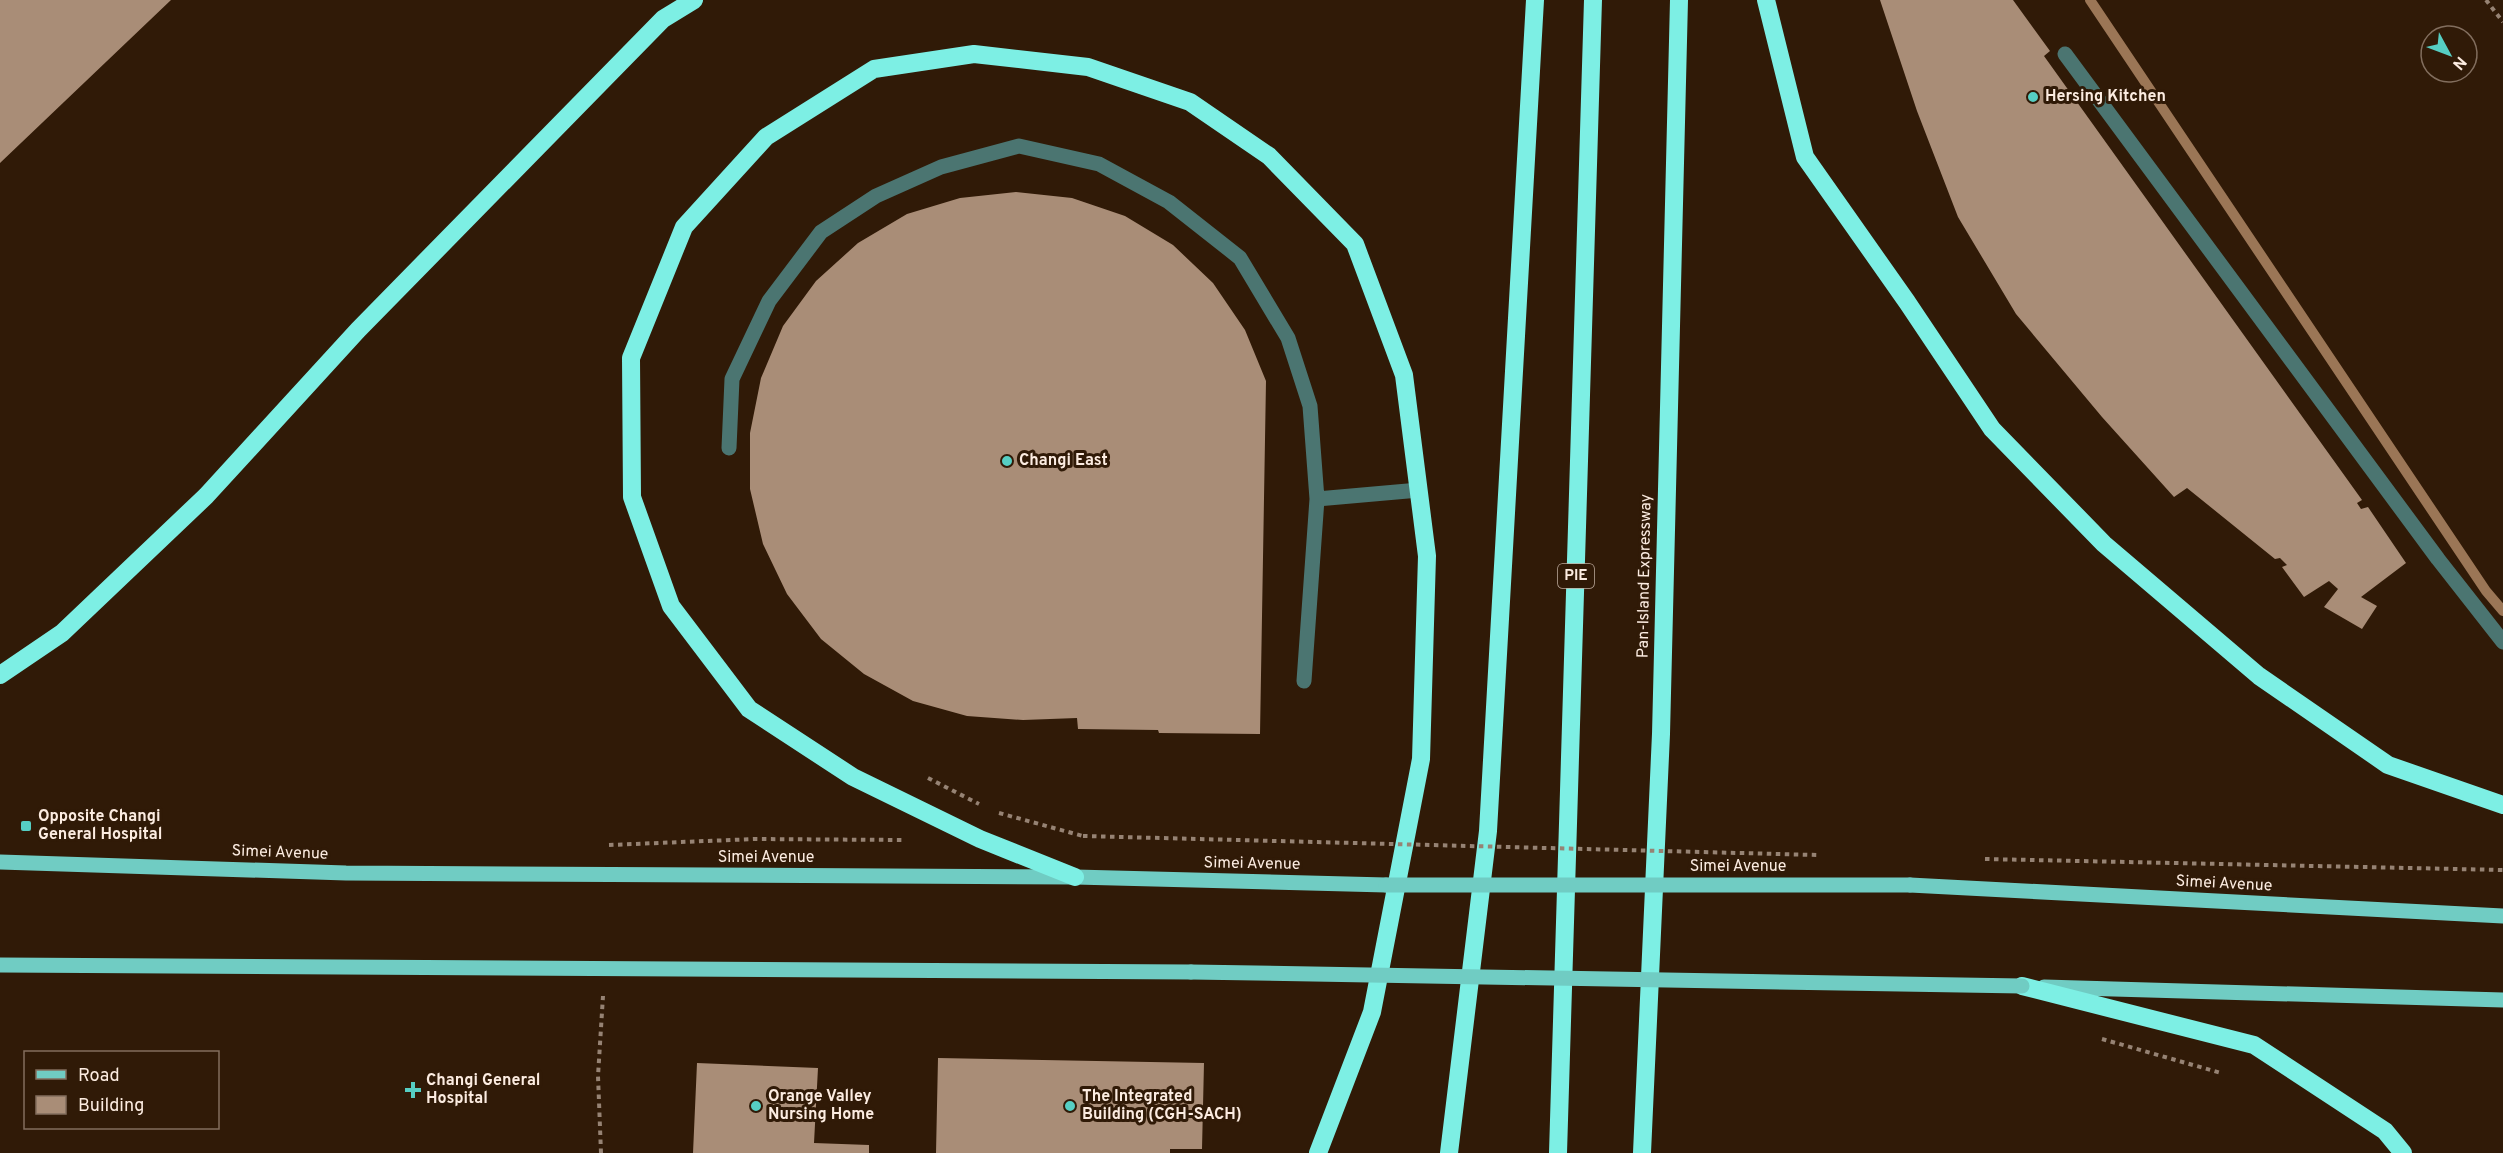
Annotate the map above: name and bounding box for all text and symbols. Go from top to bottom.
north arrow [2419,24,2479,84]
text: N [2447,52,2470,73]
place label: Hersing Kitchen [2045,87,2166,107]
marker: Hersing Kitchen [2026,90,2040,104]
place label: Changi East [1019,451,1108,471]
marker: Changi East [1000,454,1014,468]
street label: Pan-Island Expressway [1634,494,1656,658]
road number: PIE [1558,564,1594,588]
place label: Opposite Changi General Hospital [38,807,162,845]
marker: Opposite Changi General Hospital [19,819,33,833]
street label: Simei Avenue [231,841,329,865]
street label: Simei Avenue [718,848,814,868]
street label: Simei Avenue [1203,853,1301,875]
street label: Simei Avenue [1690,857,1786,877]
street label: Simei Avenue [2175,871,2273,897]
legend [24,1051,219,1129]
text: Road [78,1065,120,1088]
place label: Changi General Hospital [426,1071,540,1109]
marker: Changi General Hospital [404,1081,422,1099]
place label: Orange Valley Nursing Home [768,1087,874,1125]
place label: The Integrated Building (CGH-SACH) [1082,1087,1242,1125]
text: Building [78,1095,144,1118]
marker: Orange Valley Nursing Home [749,1099,763,1113]
marker: The Integrated Building (CGH-SACH) [1063,1099,1077,1113]

